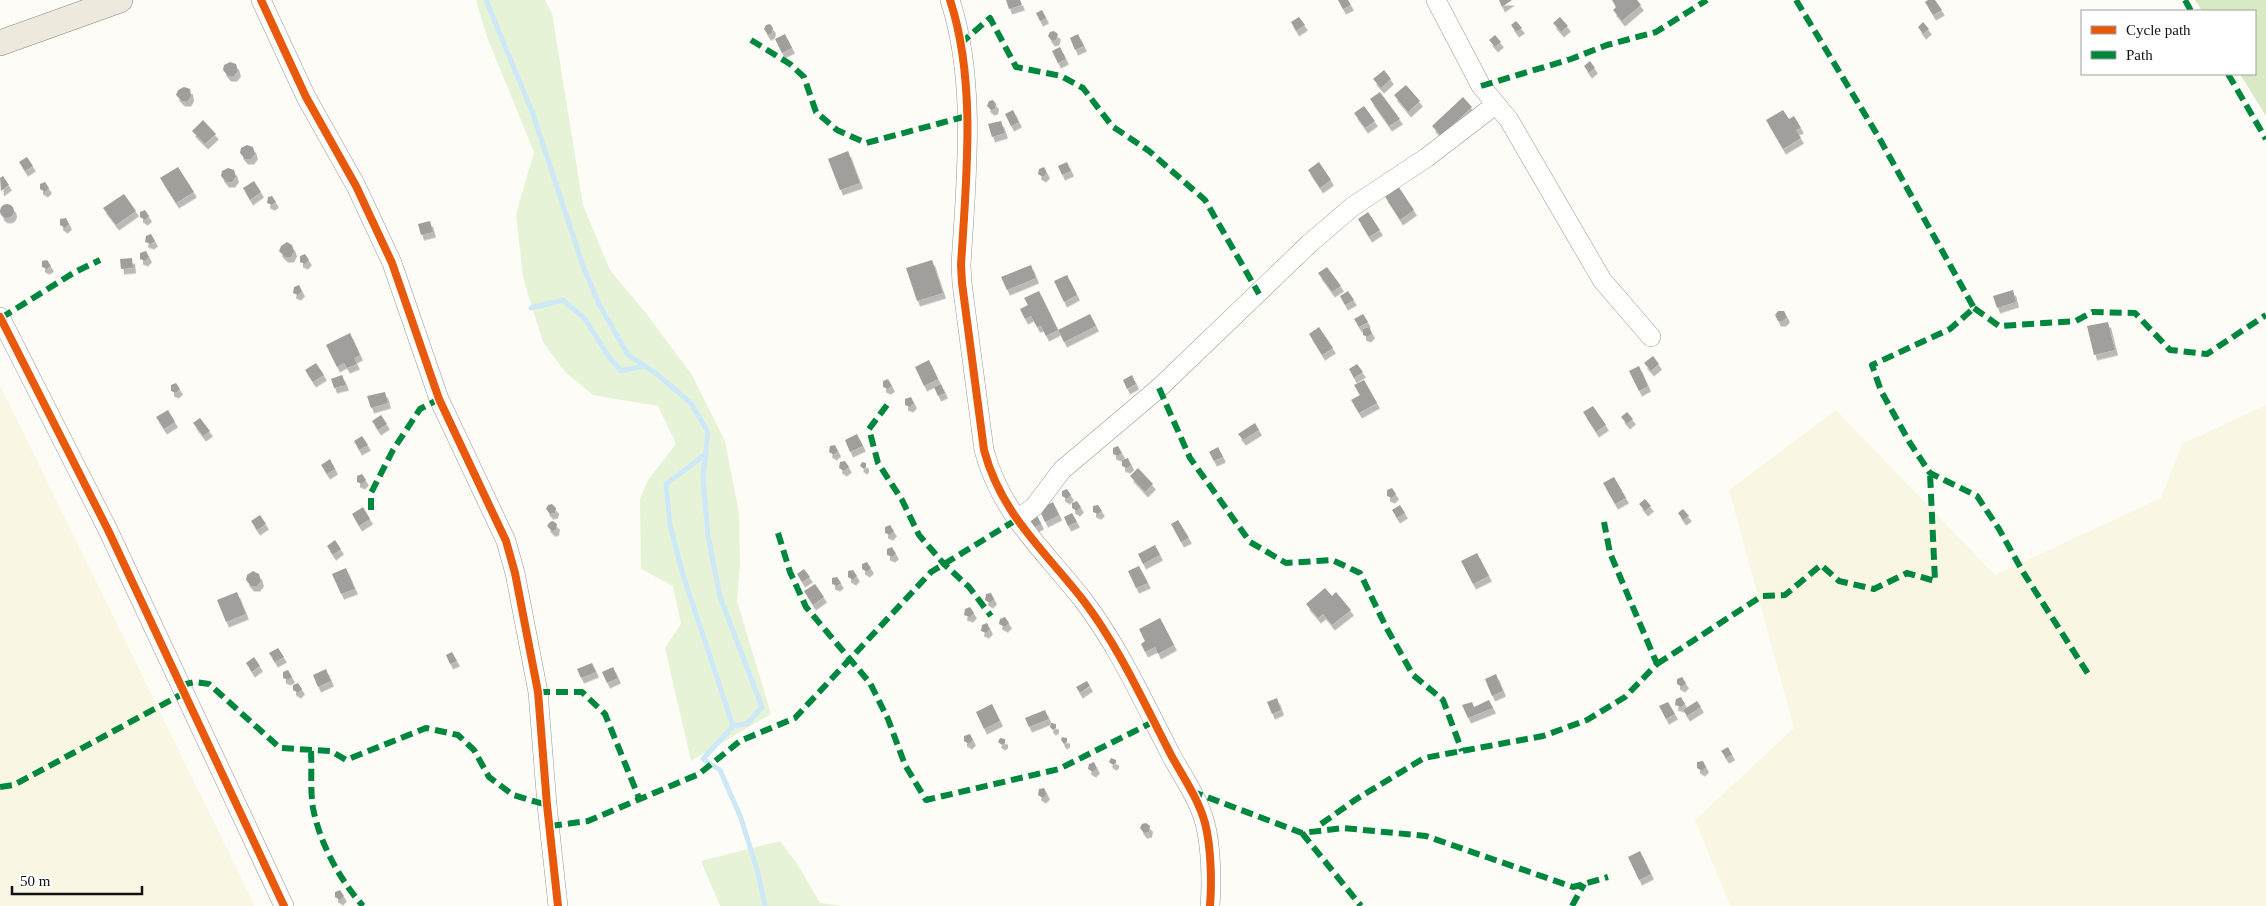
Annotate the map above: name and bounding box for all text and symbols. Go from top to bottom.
legend [2081,10,2256,75]
text: Cycle path [2126,22,2191,38]
text: Path [2126,47,2153,63]
scale bar [12,864,142,896]
text: 50 m [20,873,51,889]

